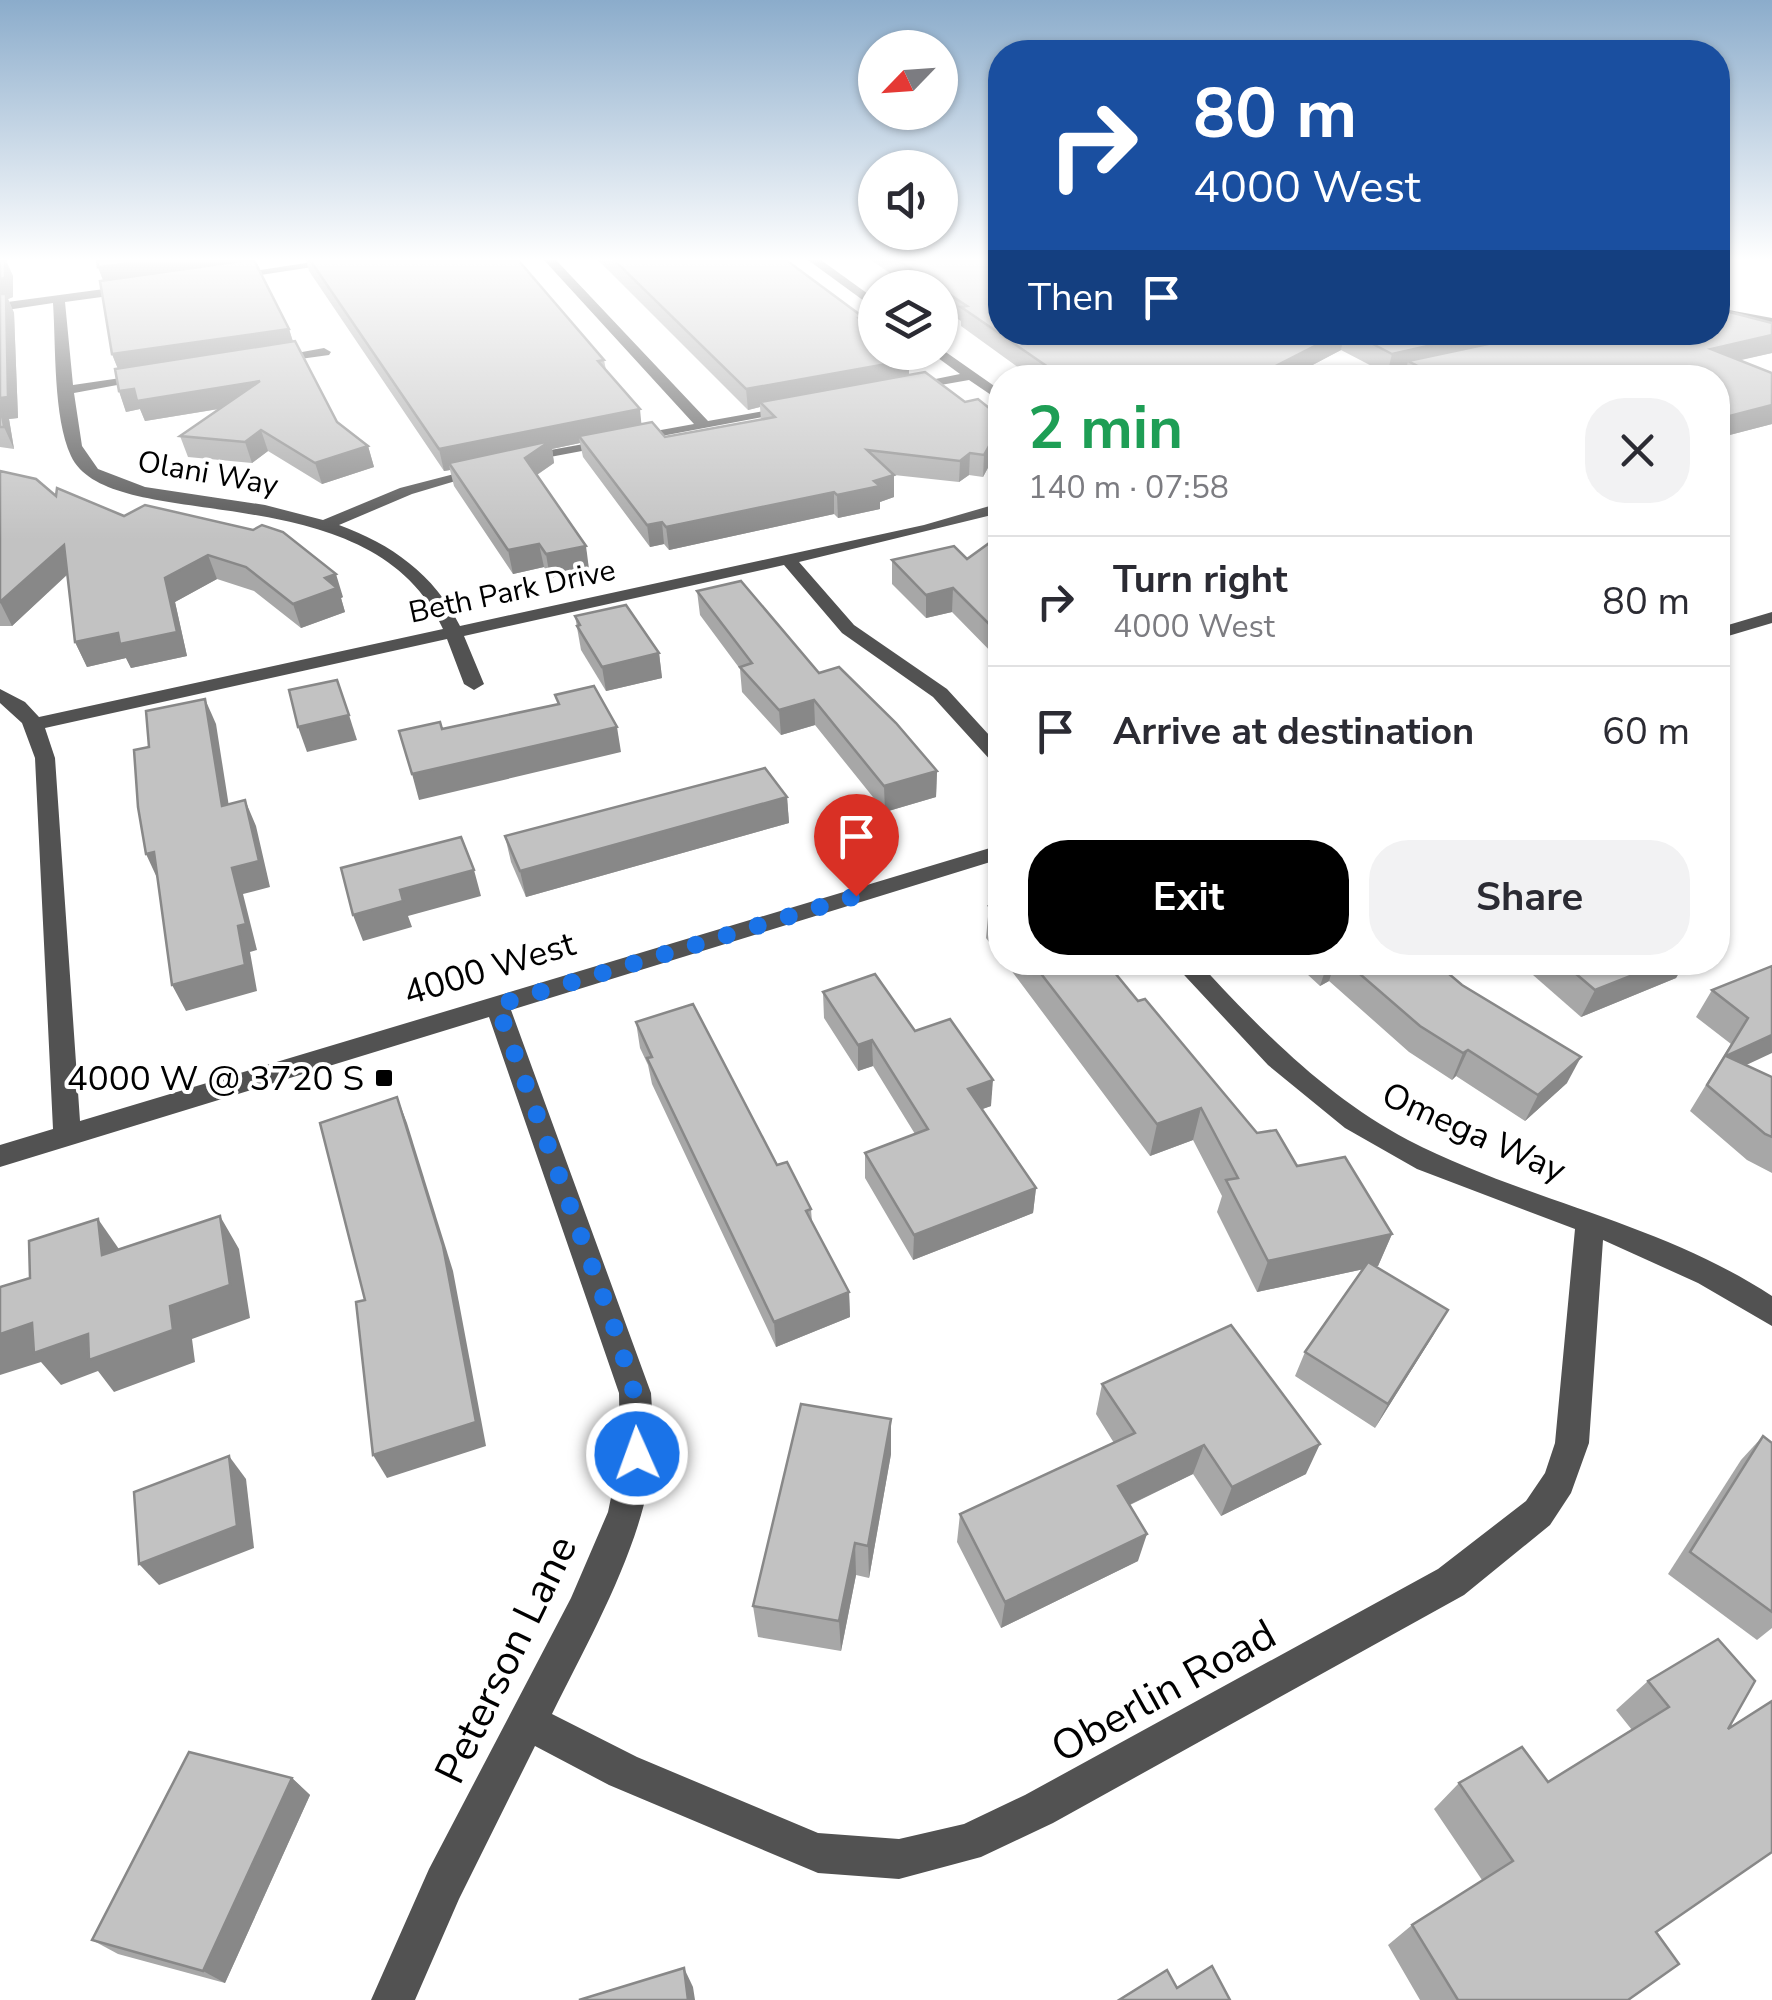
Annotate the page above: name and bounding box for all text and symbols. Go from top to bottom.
north arrow [858,30,958,130]
map controls [858,30,958,370]
text: 80 m [1193,66,1357,162]
icon: right [1028,80,1158,210]
button: sound [858,150,958,250]
text: 4000 West [1193,157,1421,218]
button: layers [858,270,958,370]
icon: arrive [1134,270,1189,325]
text: Then [1028,272,1114,323]
text: 2 min [1028,387,1183,469]
button: close [1585,398,1690,503]
street label: Olani Way [134,441,282,506]
text: 140 m · 07:58 [1028,466,1229,509]
street label: Beth Park Drive [405,550,619,633]
text: Turn right [1113,554,1288,605]
icon: right [1028,574,1083,629]
text: 80 m [1602,576,1690,627]
text: 4000 West [1113,605,1275,648]
icon: arrive [1028,704,1083,759]
text: Arrive at destination [1113,706,1474,757]
text: 60 m [1602,706,1690,757]
pin [814,794,899,897]
icon: arrive [829,809,884,864]
button: Exit [1028,840,1349,955]
button: Share [1369,840,1690,955]
street label: 4000 West [398,920,581,1017]
place label: 4000 W @ 3720 S [67,1055,364,1102]
marker: 4000 W @ 3720 S [373,1067,395,1089]
street label: Omega Way [1375,1071,1573,1194]
position arrow [585,1402,689,1506]
street label: Peterson Lane [422,1526,591,1793]
street label: Oberlin Road [1041,1606,1286,1777]

